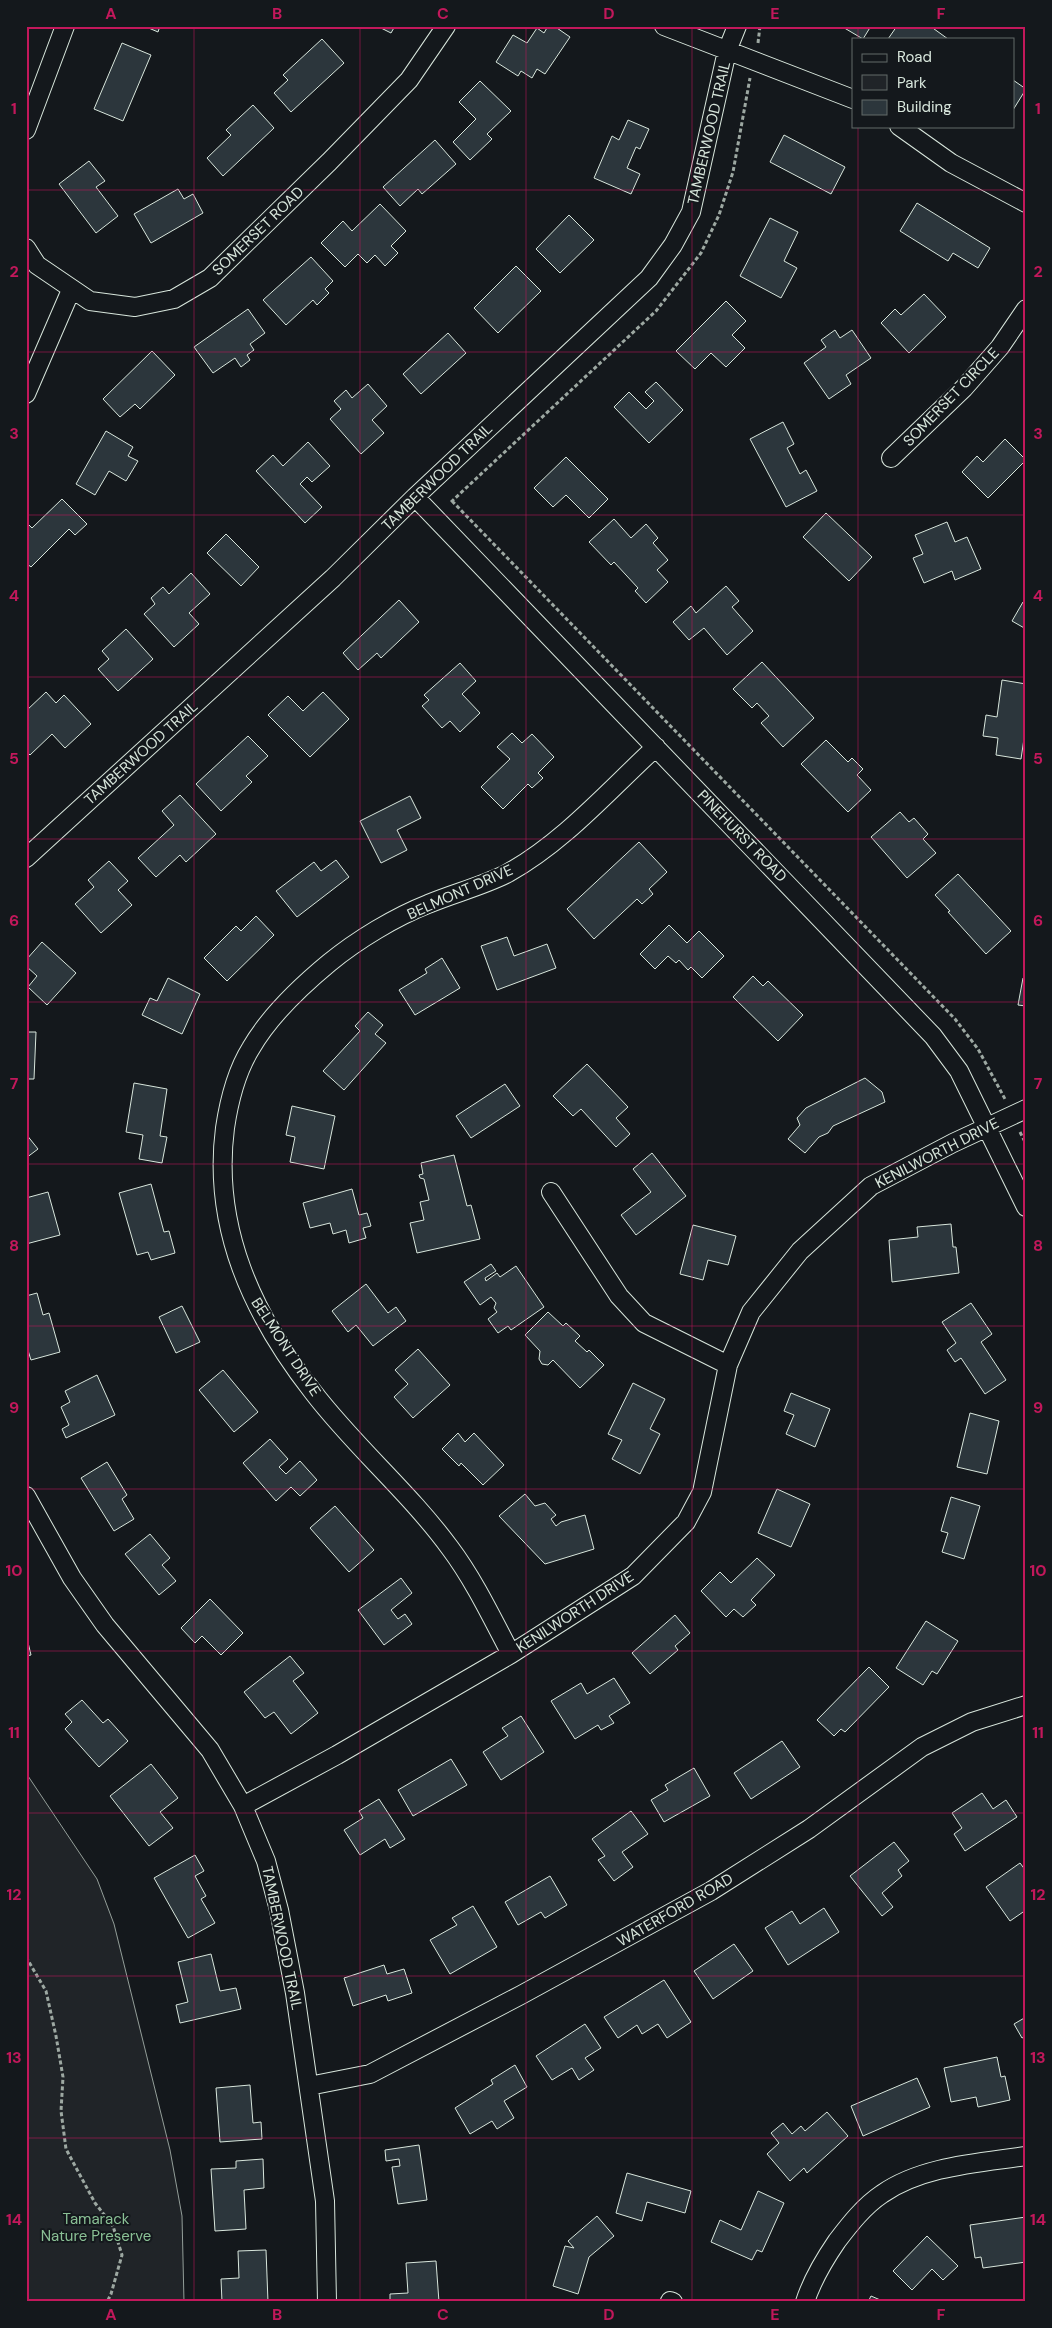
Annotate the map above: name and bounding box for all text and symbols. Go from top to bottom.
text: A [105,3,117,24]
text: B [272,3,282,24]
text: C [437,3,449,24]
text: D [603,3,615,24]
text: E [770,3,780,24]
text: F [937,3,946,24]
legend [852,38,1014,128]
text: Road [897,47,932,67]
street label: TAMBERWOOD TRAIL [683,59,735,207]
text: Park [897,73,927,93]
text: Building [897,97,952,117]
text: 1 [11,98,17,119]
text: 1 [1035,98,1041,119]
street label: SOMERSET ROAD [208,182,308,280]
text: 2 [9,261,19,282]
text: 2 [1033,261,1043,282]
street label: SOMERSET CIRCLE [899,343,1003,451]
street label: TAMBERWOOD TRAIL [377,419,497,535]
text: 3 [9,423,19,444]
text: 3 [1033,423,1043,444]
text: 4 [9,585,19,606]
text: 4 [1033,585,1043,606]
street label: TAMBERWOOD TRAIL [80,697,202,809]
text: 5 [9,748,19,769]
text: 5 [1033,748,1043,769]
street label: PINEHURST ROAD [693,786,791,886]
street label: BELMONT DRIVE [404,860,516,924]
text: 6 [9,910,19,931]
text: 6 [1033,910,1043,931]
text: 7 [10,1073,19,1094]
text: 7 [1034,1073,1043,1094]
street label: KENILWORTH DRIVE [872,1113,1002,1193]
text: 8 [9,1235,19,1256]
text: 8 [1033,1235,1043,1256]
street label: BELMONT DRIVE [247,1294,325,1400]
text: 9 [9,1397,19,1418]
text: 9 [1033,1397,1043,1418]
text: 10 [5,1560,23,1581]
text: 10 [1029,1560,1047,1581]
street label: KENILWORTH DRIVE [512,1566,638,1658]
text: 11 [8,1722,20,1743]
text: 11 [1032,1722,1044,1743]
street label: TAMBERWOOD TRAIL [257,1864,307,2012]
street label: WATERFORD ROAD [613,1869,737,1951]
text: 12 [6,1884,22,1905]
text: 12 [1030,1884,1046,1905]
text: 13 [6,2047,22,2068]
text: 13 [1030,2047,1046,2068]
text: 14 [6,2209,22,2230]
park label: Tamarack Nature Preserve [41,2209,151,2246]
text: 14 [1030,2209,1046,2230]
text: A [105,2304,117,2325]
text: B [272,2304,282,2325]
text: C [437,2304,449,2325]
text: D [603,2304,615,2325]
text: E [770,2304,780,2325]
text: F [937,2304,946,2325]

